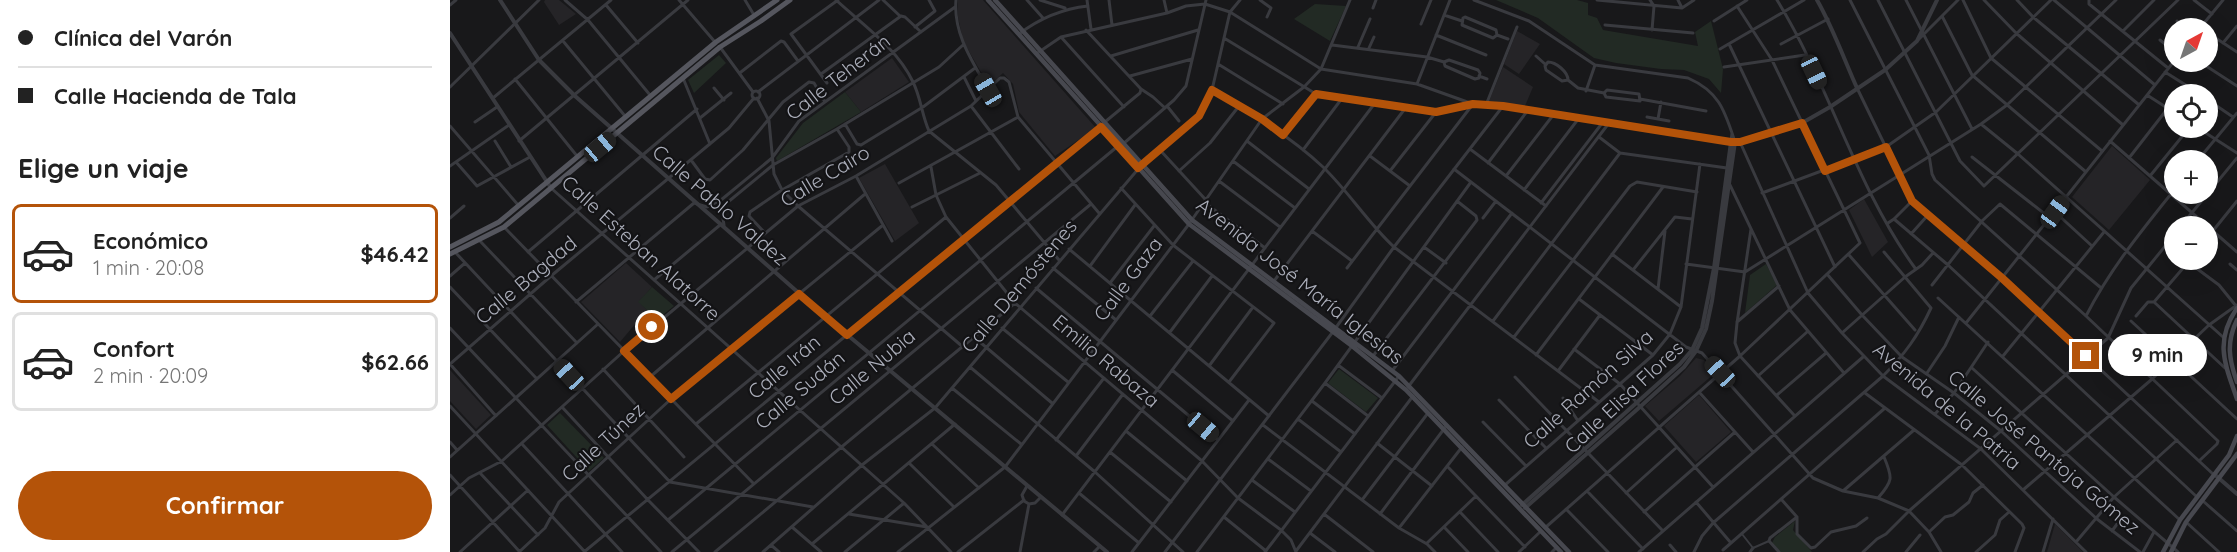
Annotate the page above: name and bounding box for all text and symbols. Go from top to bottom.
north arrow [2164,18,2218,72]
map controls [2164,18,2218,270]
text: Clínica del Varón [54,24,232,52]
street label: Calle Teherán [780,28,895,125]
car [1798,52,1830,92]
car [971,70,1005,110]
text: Calle Hacienda de Tala [54,82,297,110]
button: locate [2164,84,2218,138]
car [580,129,620,165]
street label: Calle Pablo Valdez [647,139,793,270]
street label: Calle Cairo [776,139,874,212]
button: + [2164,150,2218,204]
text: Elige un viaje [18,151,189,185]
street label: Calle Esteban Alatorre [557,170,726,326]
street label: Avenida José María Iglesias [1192,192,1409,369]
car [2037,192,2073,232]
street label: Calle Demóstenes [955,214,1082,358]
button: − [2164,216,2218,270]
icon: car [21,227,75,281]
text: Económico [93,227,208,255]
street label: Calle Bagdad [470,230,581,329]
street label: Calle Gaza [1088,232,1167,326]
text: $46.42 [360,240,429,268]
text: 1 min · 20:08 [93,255,204,280]
street label: Emilio Rabaza [1048,309,1165,413]
route start [638,313,665,340]
street label: Calle Nubia [823,323,920,410]
street label: Calle Ramón Silva [1518,324,1658,454]
street label: Calle Irán [742,329,825,404]
icon: car [21,335,75,389]
text: Confort [93,335,175,363]
street label: Calle Elisa Flores [1559,335,1689,458]
callout: 9 min [2107,335,2206,377]
street label: Avenida de la Patria [1868,336,2026,475]
route end [2072,342,2099,369]
text: 9 min [2131,342,2184,367]
street label: Calle Sudán [750,345,850,434]
text: $62.66 [361,348,429,376]
car [1701,353,1739,391]
car [550,356,588,394]
text: 2 min · 20:09 [93,363,208,388]
street label: Calle José Pantoja Gómez [1943,364,2145,539]
street label: Calle Túnez [556,397,649,486]
car [1183,409,1223,445]
button: Confirmar [18,471,432,540]

